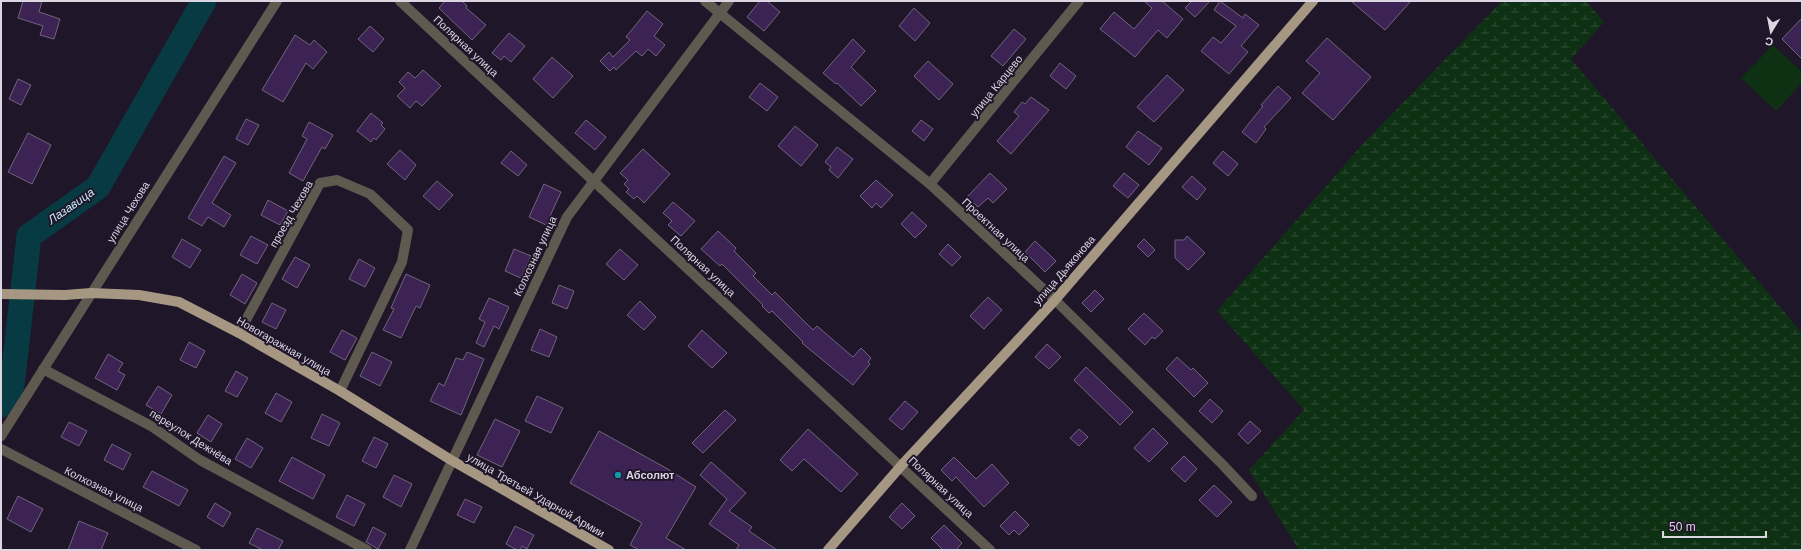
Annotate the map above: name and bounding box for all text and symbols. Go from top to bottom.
north arrow [1751,12,1791,52]
street label: Полярная улица [431,13,501,80]
text: С [1764,35,1774,48]
street label: улица Карцево [967,53,1025,119]
street label: улица Чехова [104,178,152,245]
street label: проезд Чехова [267,178,315,249]
water label: Лазавица [44,185,97,228]
street label: Проектная улица [960,196,1033,265]
street label: Колхозная улица [511,213,559,298]
street label: улица Дьяконова [1031,232,1098,307]
street label: Полярная улица [668,233,738,300]
street label: Новогаражная улица [235,314,334,378]
street label: переулок Дежнёва [148,407,235,468]
street label: улица Третьей Ударной Армии [465,451,607,539]
street label: Полярная улица [906,454,976,521]
street label: Колхозная улица [63,464,146,514]
place label: Абсолют [626,469,675,481]
marker: Абсолют [613,470,623,480]
scale bar [1663,513,1766,539]
text: 50 m [1669,520,1696,534]

